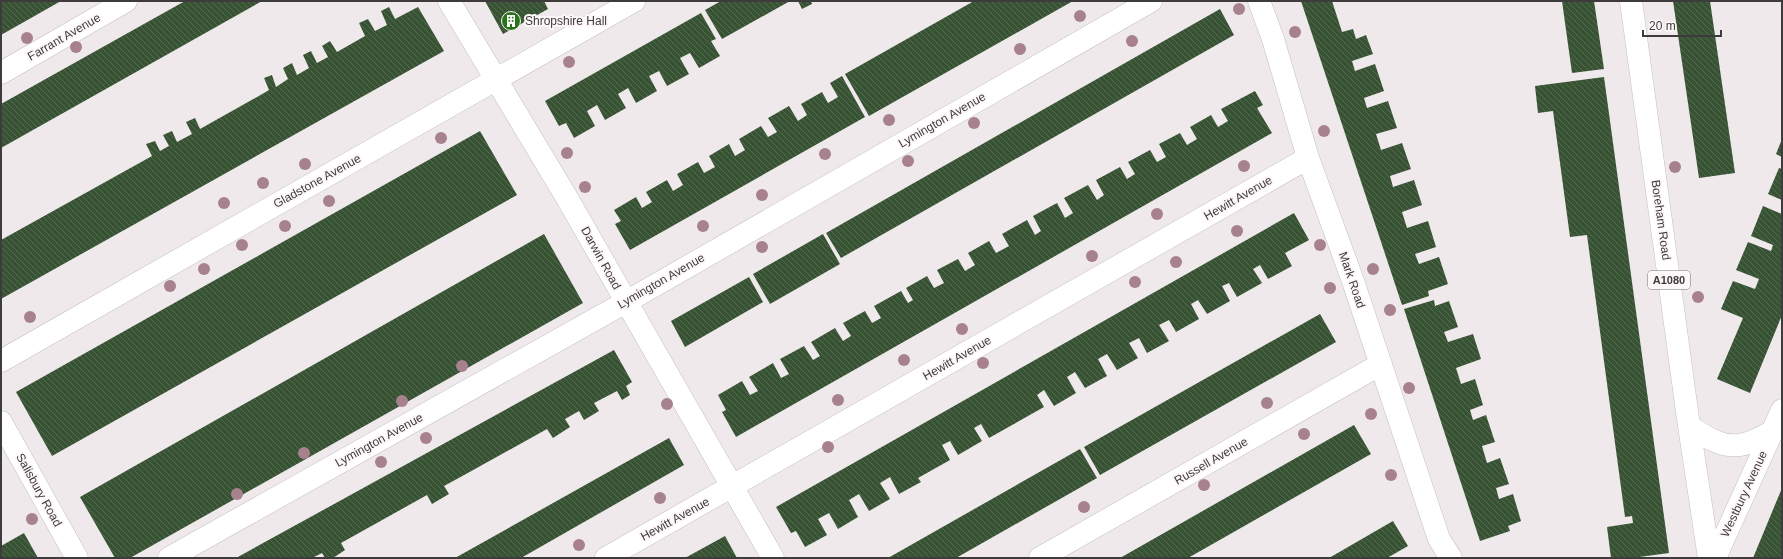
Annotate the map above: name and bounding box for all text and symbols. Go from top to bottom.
street label: Farrant Avenue [25,10,103,64]
building icon: Shropshire Hall [500,10,522,32]
scale bar [1643,12,1721,38]
place label: Shropshire Hall [525,14,607,28]
text: 20 m [1649,19,1676,33]
street label: Lymington Avenue [896,89,988,151]
street label: Gladstone Avenue [271,151,363,211]
street label: Hewitt Avenue [1201,173,1275,223]
street label: Boreham Road [1648,179,1674,261]
street label: Darwin Road [578,224,624,292]
street label: Lymington Avenue [615,250,707,312]
street label: Mark Road [1336,250,1368,310]
road number: A1080 [1648,271,1690,289]
street label: Hewitt Avenue [920,333,994,383]
street label: Lymington Avenue [333,410,426,470]
street label: Russell Avenue [1172,434,1251,488]
street label: Westbury Avenue [1718,448,1770,539]
street label: Salisbury Road [13,451,65,529]
street label: Hewitt Avenue [638,494,712,544]

